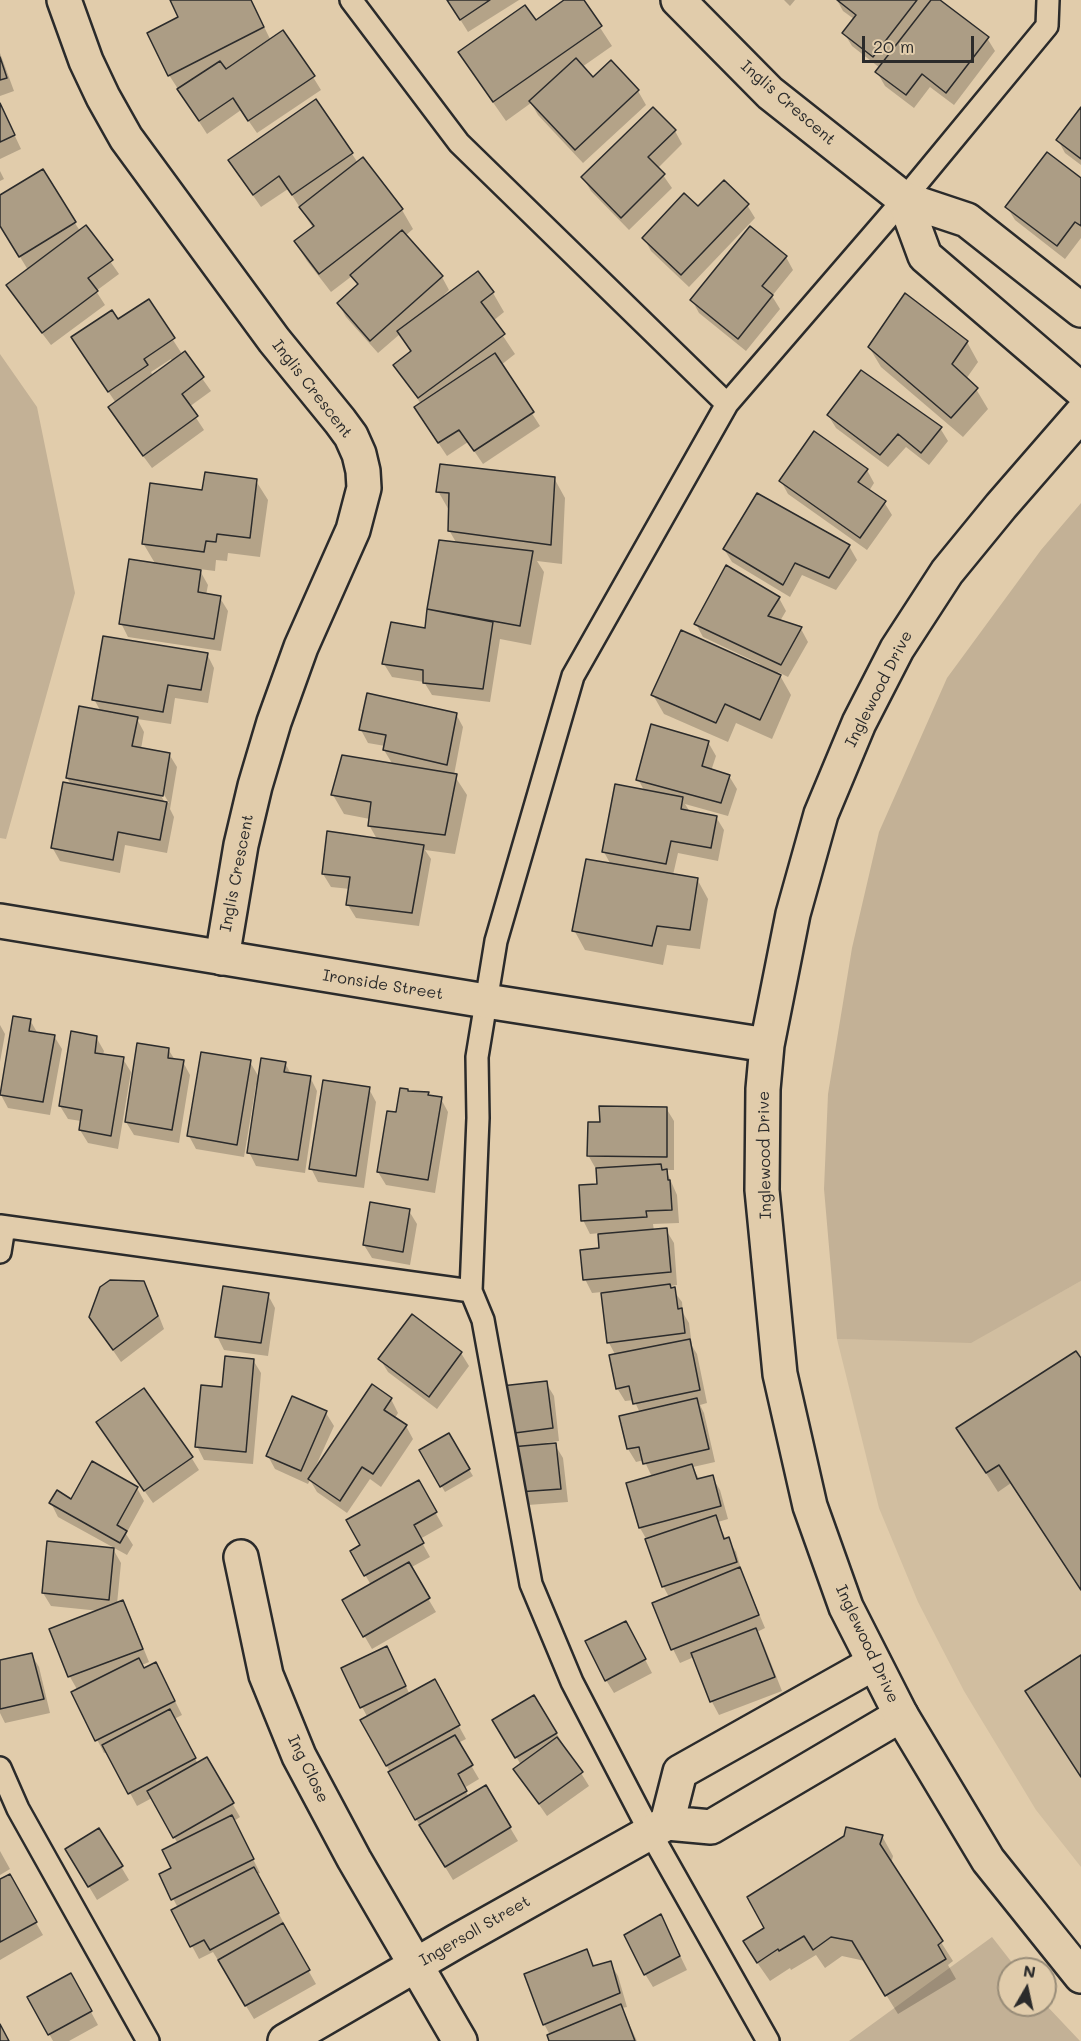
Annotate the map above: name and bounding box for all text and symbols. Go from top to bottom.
scale bar [865,24,978,62]
text: 20 m [873,34,914,58]
street label: Inglis Crescent [737,57,839,149]
street label: Inglis Crescent [268,336,356,442]
street label: Inglewood Drive [841,628,917,750]
street label: Inglis Crescent [216,813,258,933]
street label: Ironside Street [321,966,445,1004]
street label: Inglewood Drive [754,1091,776,1219]
street label: Inglewood Drive [831,1582,903,1706]
street label: Ing Close [283,1732,333,1806]
street label: Ingersoll Street [416,1892,534,1970]
north arrow [997,1957,1057,2017]
text: N [1022,1959,1037,1982]

